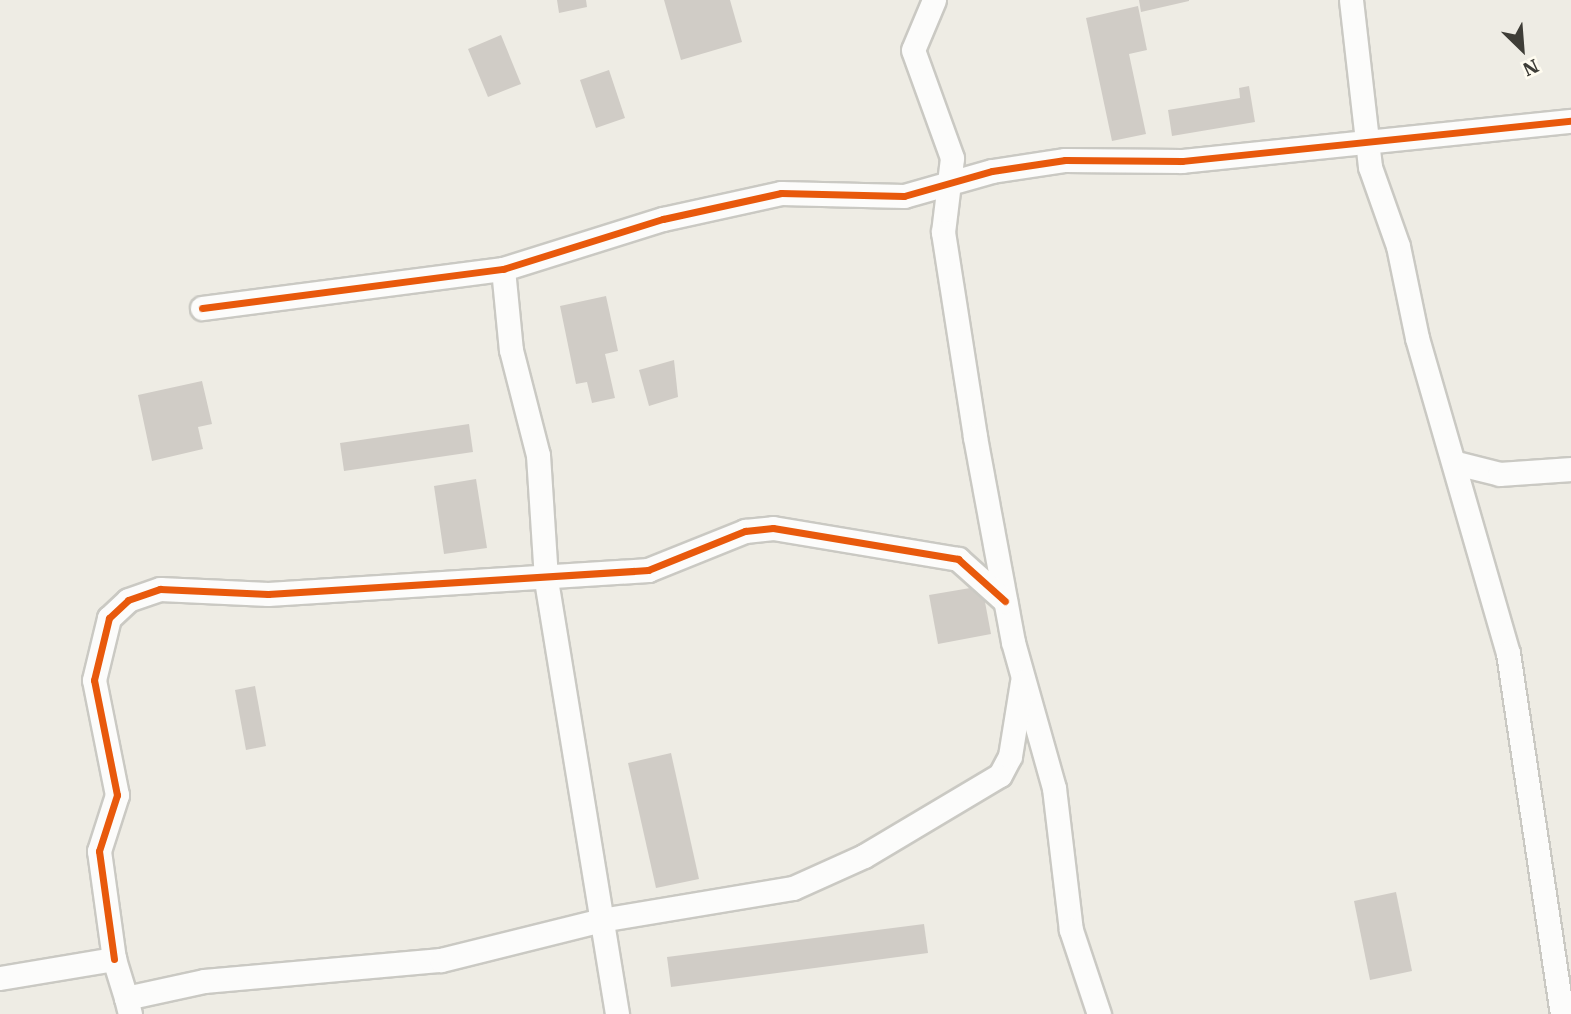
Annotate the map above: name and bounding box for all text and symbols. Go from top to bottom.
north arrow [1487,14,1557,84]
text: N [1519,54,1543,82]

